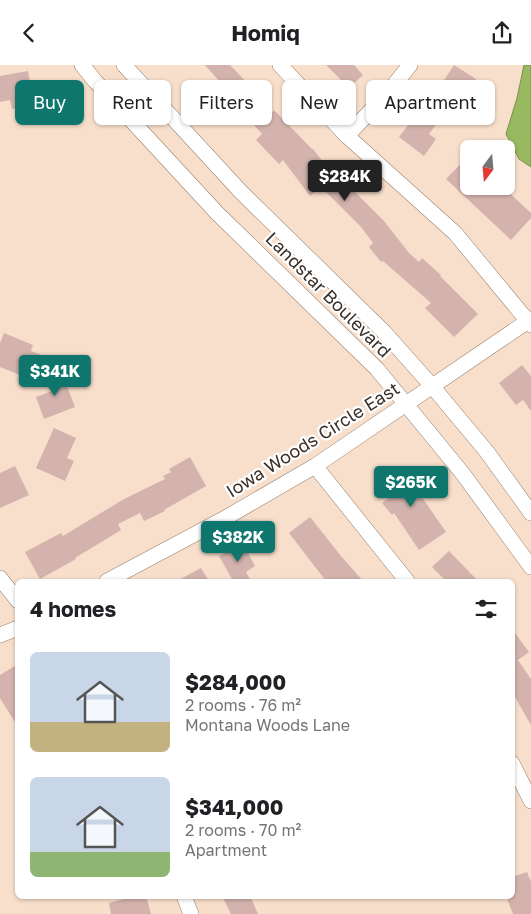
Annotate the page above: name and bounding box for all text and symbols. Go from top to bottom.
icon: back [15,19,43,47]
text: Homiq [231,19,300,46]
icon: share [488,19,516,47]
chip: Buy [15,80,84,125]
chip: Rent [94,80,171,125]
chip: Filters [181,80,272,125]
chip: New [282,80,356,125]
chip: Apartment [366,80,495,125]
north arrow [460,140,515,195]
map controls [460,140,515,195]
pin: $284K [310,159,380,202]
text: $284K [319,166,371,186]
street label: Landstar Boulevard [261,227,396,362]
pin: $341K [20,355,90,397]
text: $341K [30,361,80,381]
street label: Iowa Woods Circle East [222,377,403,502]
pin: $265K [376,465,446,508]
text: $265K [385,472,437,492]
pin: $382K [203,521,273,563]
text: $382K [212,527,264,547]
icon: filters [472,595,500,623]
text: 4 homes [30,596,116,622]
text: $284,000 [185,669,286,695]
icon: home [70,672,130,732]
text: 2 rooms · 76 m² [185,695,301,715]
text: Montana Woods Lane [185,715,350,735]
text: $341,000 [185,794,284,820]
icon: home [70,797,130,857]
text: 2 rooms · 70 m² [185,820,301,840]
text: Apartment [185,840,267,860]

